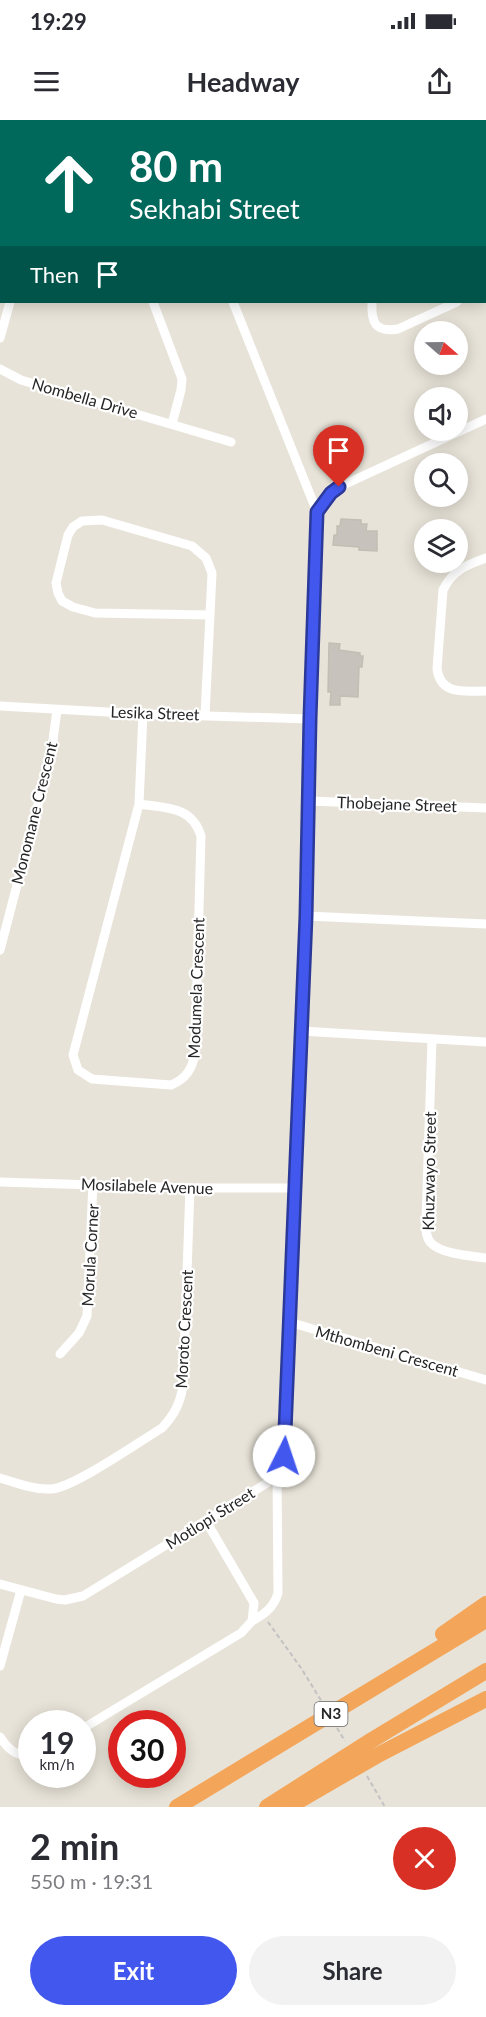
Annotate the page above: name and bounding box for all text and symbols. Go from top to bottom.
text: 19:29 [30,8,87,35]
icon: menu [30,65,63,98]
text: Headway [187,65,299,98]
icon: share [423,65,456,98]
text: 80 m [129,141,223,191]
icon: ahead [30,144,108,222]
text: Sekhabi Street [129,192,300,225]
icon: arrive [91,258,124,291]
text: Then [30,261,79,288]
north arrow [414,321,468,375]
map controls [414,321,468,573]
street label: Nombella Drive [30,373,140,422]
button: sound [414,387,468,441]
pin [313,425,364,487]
icon: arrive [322,434,355,467]
button: search [414,453,468,507]
button: layers [414,519,468,573]
street label: Lesika Street [110,701,200,724]
street label: Monomane Crescent [7,739,60,886]
street label: Thobejane Street [337,792,458,815]
street label: Modumela Crescent [184,917,207,1059]
street label: Khuzwayo Street [418,1111,439,1231]
street label: Mosilabele Avenue [81,1174,213,1197]
street label: Morula Corner [77,1203,102,1307]
street label: Moroto Crescent [171,1269,196,1389]
street label: Mthombeni Crescent [313,1321,461,1380]
position arrow [252,1424,316,1488]
street label: Motlopi Street [162,1483,258,1552]
road number: N3 [314,1702,348,1726]
speed limit sign: 30 [108,1710,186,1788]
text: 19 [40,1724,74,1760]
text: km/h [39,1755,75,1773]
text: 2 min [30,1824,119,1868]
button: close [393,1827,456,1890]
text: 550 m · 19:31 [30,1869,153,1893]
button: Exit [30,1936,237,2005]
button: Share [249,1936,456,2005]

